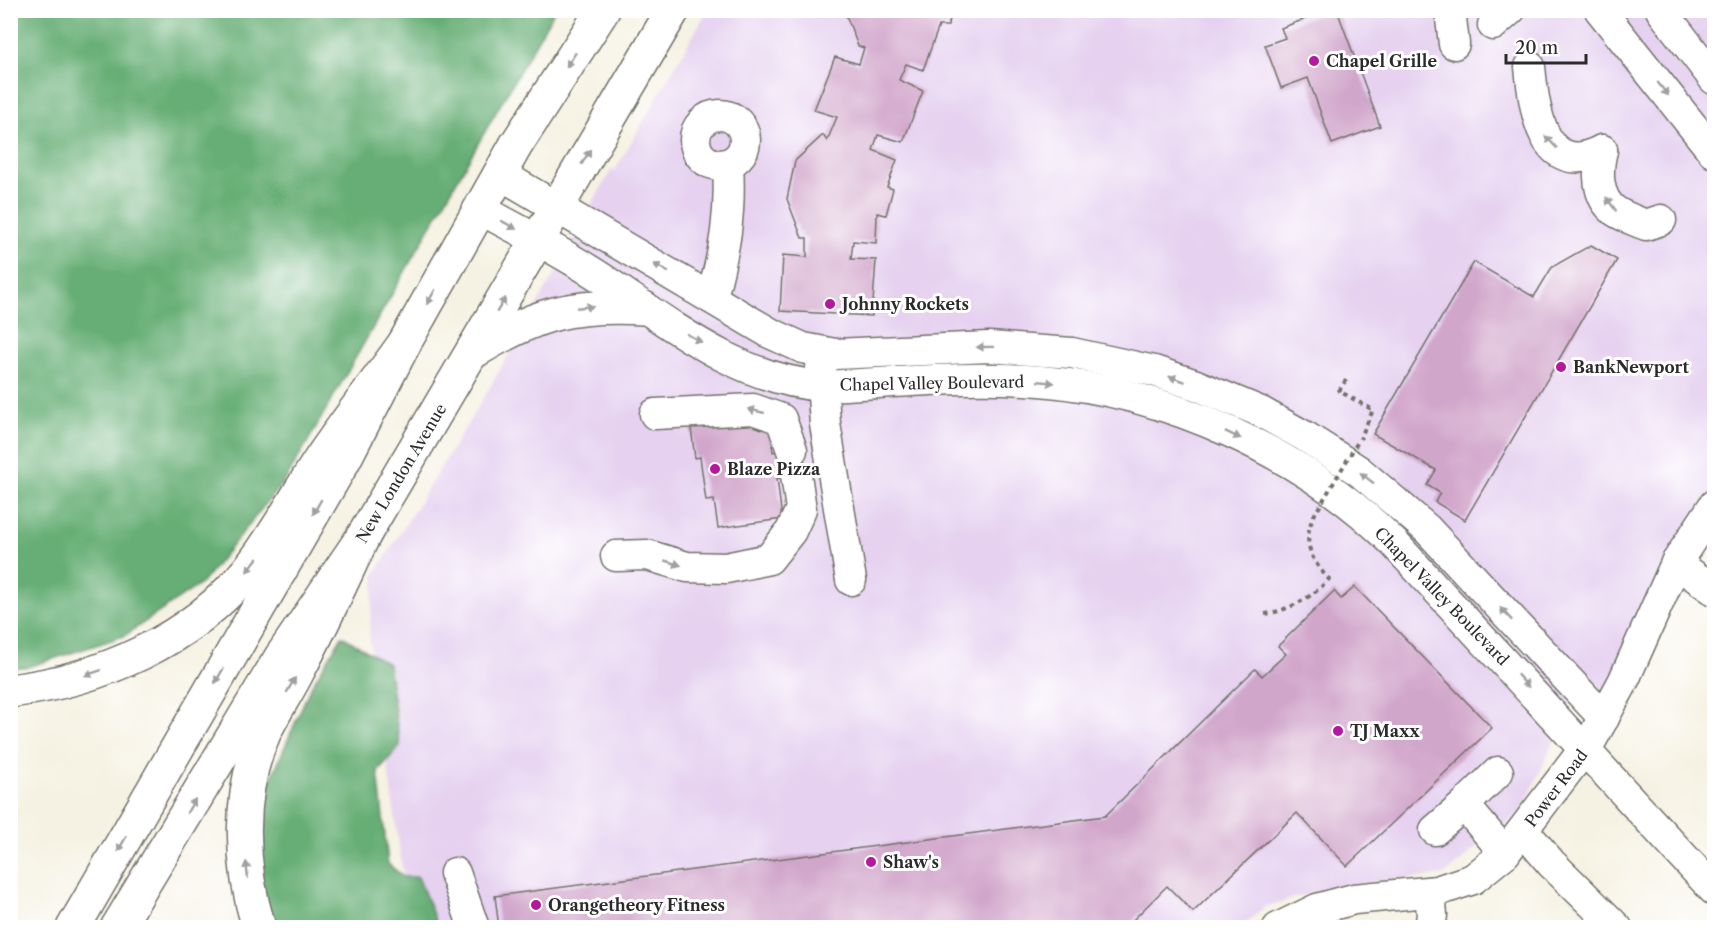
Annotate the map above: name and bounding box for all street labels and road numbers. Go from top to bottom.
street label: Chapel Valley Boulevard [840,371,1025,395]
street label: New London Avenue [352,400,451,546]
street label: Chapel Valley Boulevard [1371,523,1513,669]
street label: Power Road [1520,745,1592,831]

